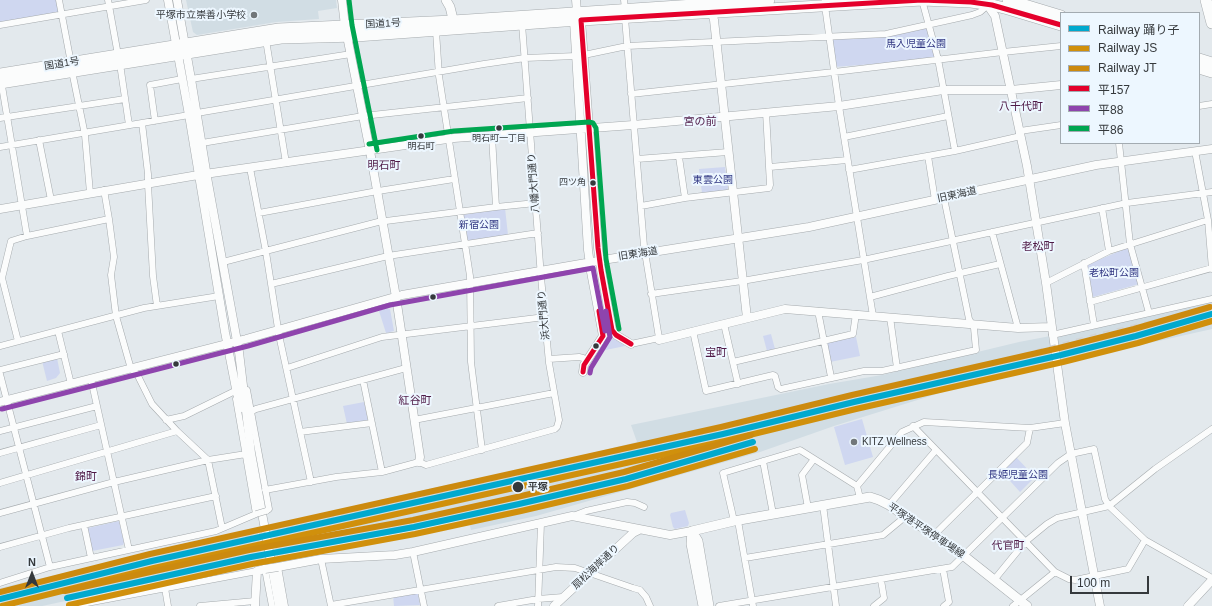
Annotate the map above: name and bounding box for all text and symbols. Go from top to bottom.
place label: 平塚市立崇善小学校 [156,9,246,21]
marker: 平塚市立崇善小学校 [249,10,259,20]
legend [1060,12,1200,144]
street label: 国道1号 [365,17,401,31]
text: Railway 踊り子 [1098,23,1179,37]
park label: 馬入児童公園 [886,38,946,50]
text: Railway JS [1098,41,1157,55]
street label: 国道1号 [43,55,81,73]
text: Railway JT [1098,61,1157,75]
text: 平157 [1098,83,1130,97]
district label: 八千代町 [999,100,1043,114]
text: 平88 [1098,103,1123,117]
district label: 宮の前 [684,115,716,129]
marker: 明石町一丁目 [494,123,504,133]
text: 平86 [1098,123,1123,137]
marker: 明石町 [416,131,426,141]
place label: 明石町一丁目 [472,134,526,144]
place label: 明石町 [408,142,434,152]
street label: 八幡大門通り [526,153,542,213]
district label: 明石町 [368,159,400,173]
park label: 東雲公園 [693,174,733,186]
place label: 四ツ角 [559,178,586,188]
marker: 四ツ角 [588,178,598,188]
street label: 旧東海道 [936,185,978,205]
park label: 新宿公園 [459,219,499,231]
district label: 老松町 [1022,240,1054,254]
street label: 旧東海道 [617,245,659,263]
park label: 老松町公園 [1089,267,1139,279]
street label: 浜大門通り [536,290,552,340]
unlabelled marker [428,292,438,302]
unlabelled marker [591,341,601,351]
district label: 宝町 [705,346,727,360]
unlabelled marker [171,359,181,369]
district label: 紅谷町 [399,394,431,408]
place label: KITZ Wellness [862,436,927,448]
marker: KITZ Wellness [849,437,859,447]
park label: 長姫児童公園 [988,469,1048,481]
district label: 錦町 [75,470,97,484]
marker: 平塚 [511,480,525,494]
place label: 平塚 [528,481,548,493]
street label: 平塚港平塚停車場線 [885,501,967,561]
district label: 代官町 [992,539,1024,553]
street label: 扇松海岸通り [570,542,622,592]
north arrow [12,554,52,594]
text: N [28,556,36,568]
scale bar [1072,568,1151,594]
text: 100 m [1077,576,1110,590]

